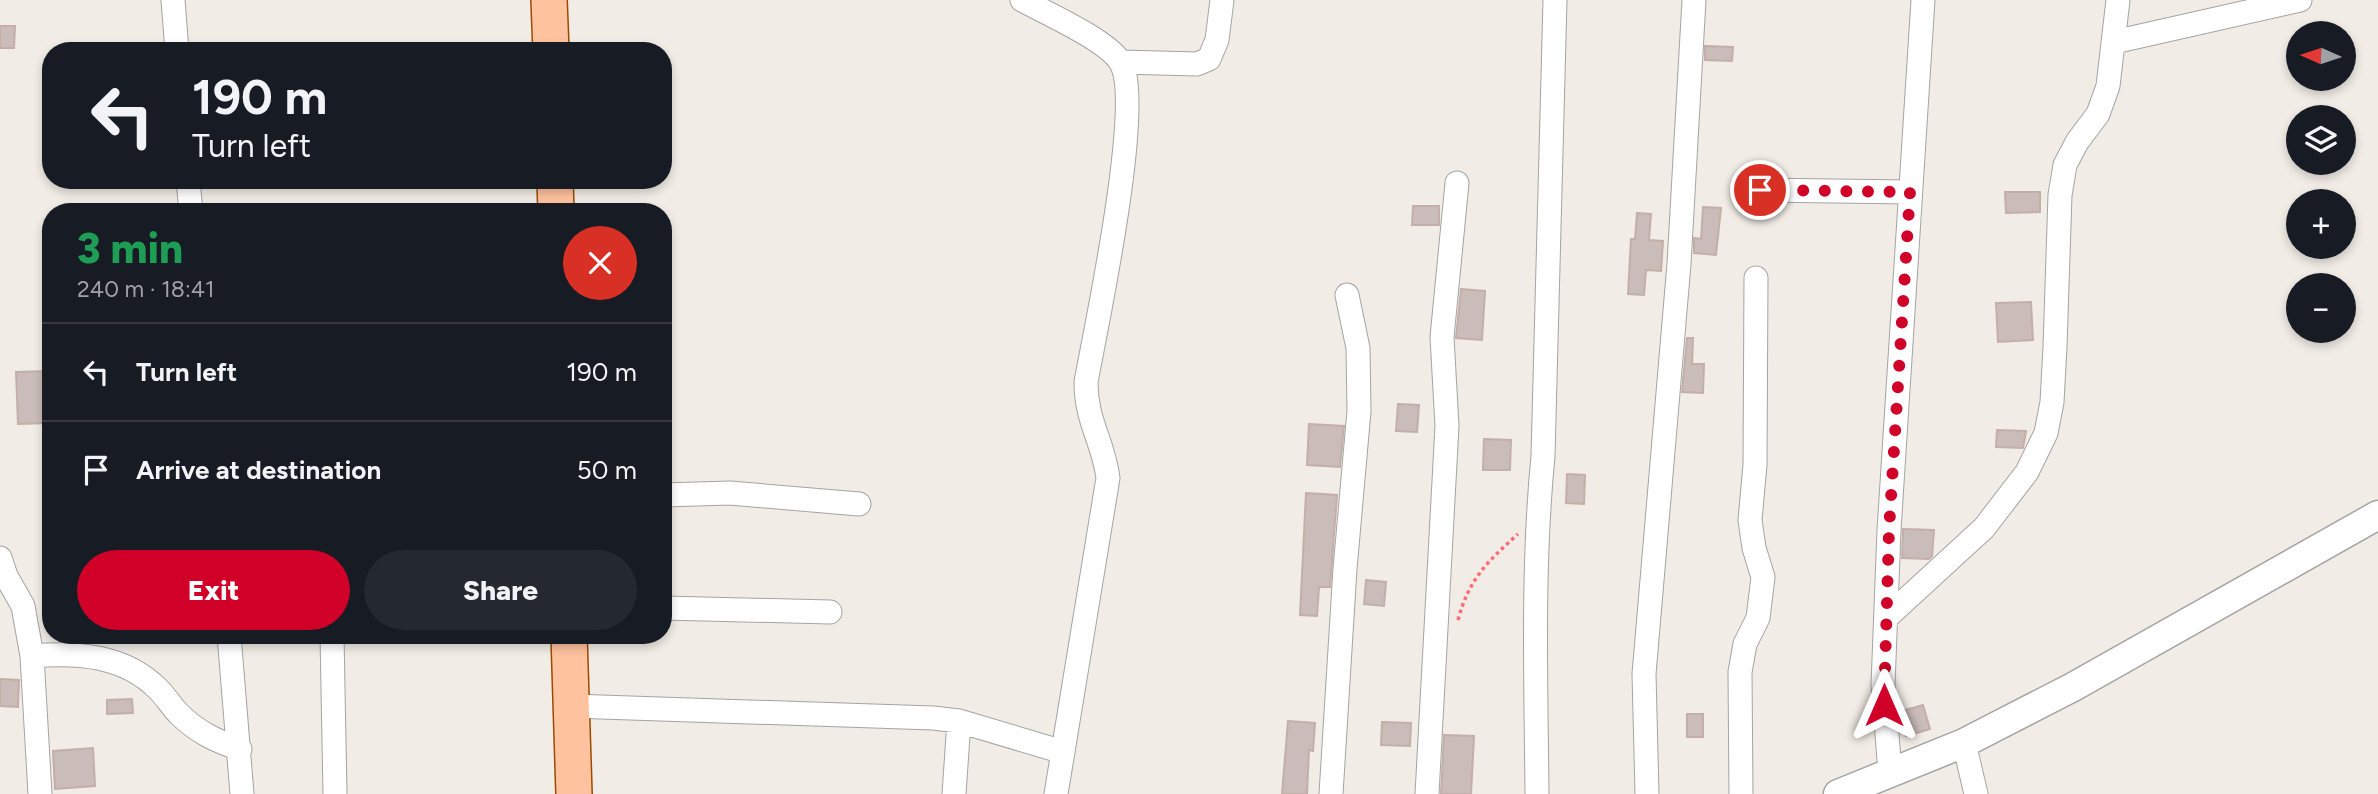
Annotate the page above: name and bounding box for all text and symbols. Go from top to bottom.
north arrow [2286,21,2356,91]
map controls [2286,21,2356,343]
text: 190 m [192,67,327,126]
icon: left [77,70,168,161]
button: layers [2286,105,2356,175]
text: Turn left [192,127,311,165]
pin [1730,160,1790,220]
icon: arrive [1741,171,1779,209]
button: + [2286,189,2356,259]
text: 3 min [77,223,183,274]
button: close [563,226,637,300]
button: − [2286,273,2356,343]
text: 240 m · 18:41 [77,275,215,303]
icon: left [77,353,115,391]
text: Turn left [136,356,237,388]
text: 190 m [566,356,637,388]
icon: arrive [77,451,115,489]
text: Arrive at destination [136,454,381,486]
text: 50 m [577,454,637,486]
button: Exit [77,550,350,630]
button: Share [364,550,637,630]
position arrow [1847,668,1921,742]

